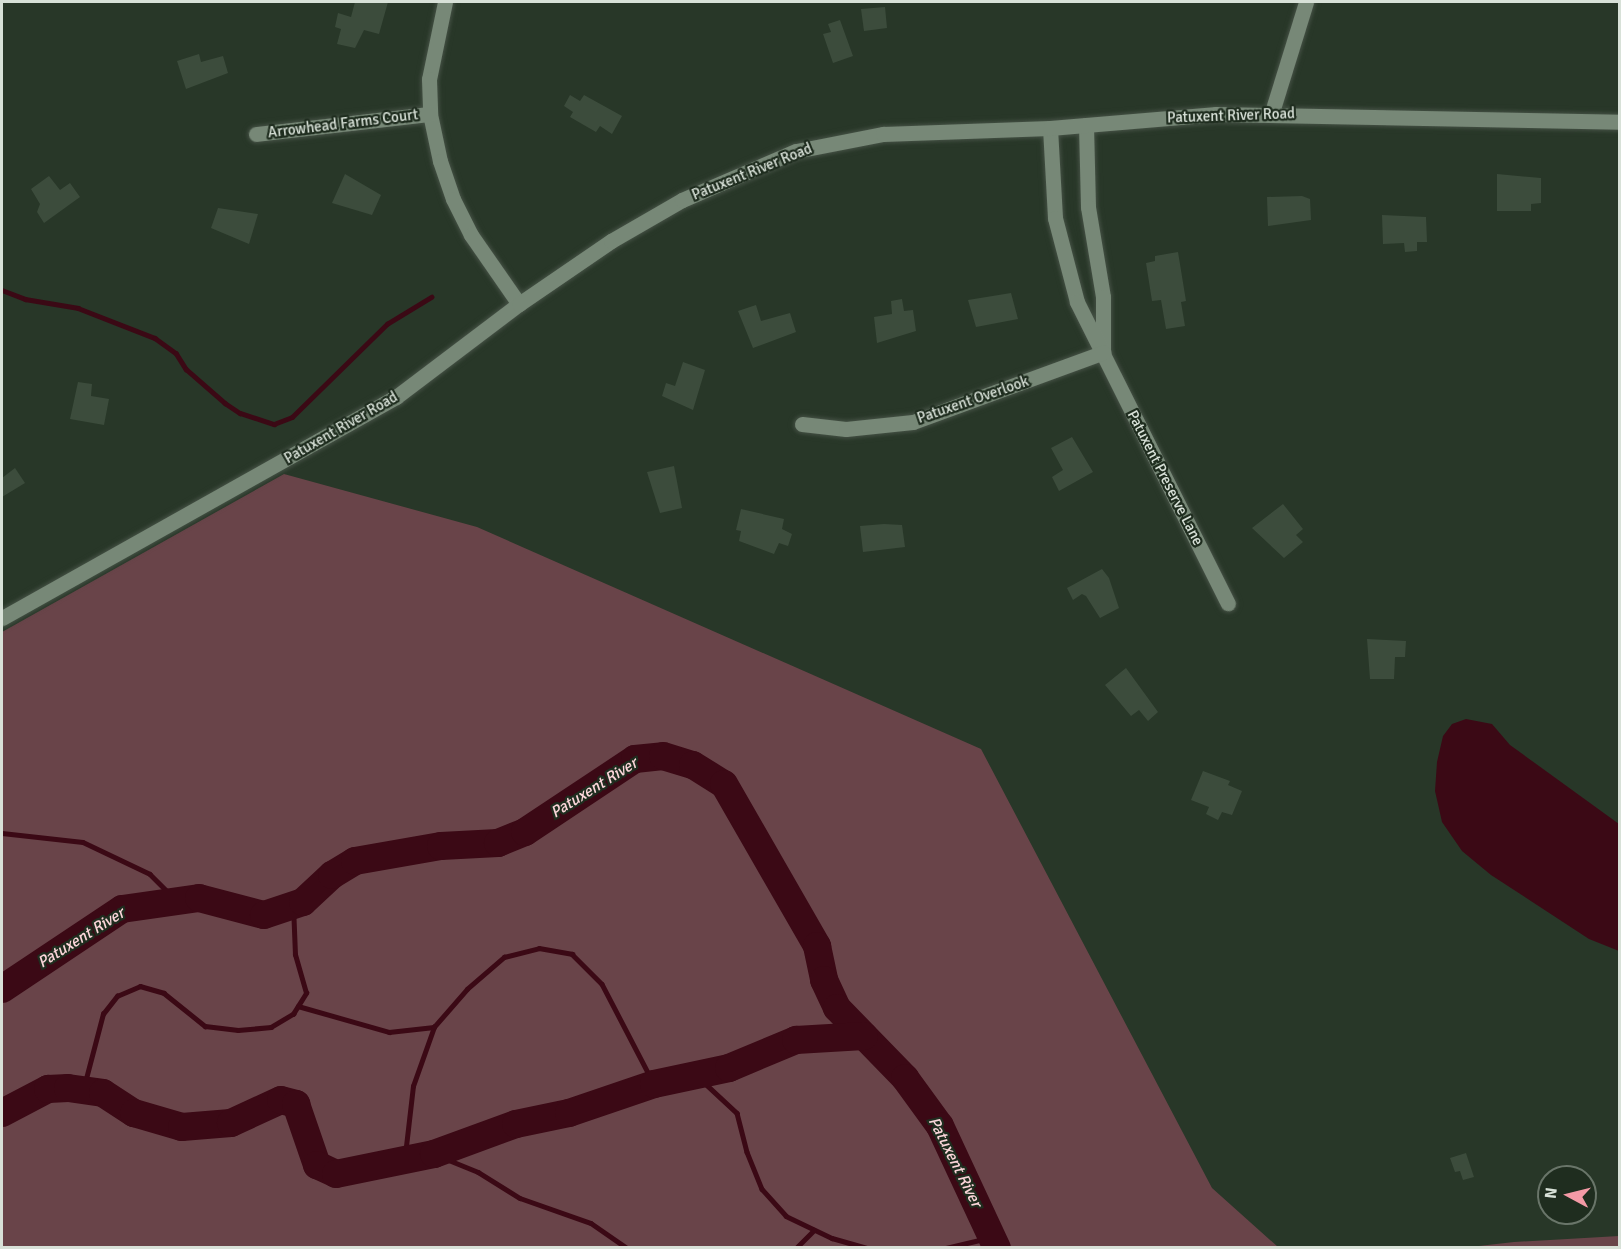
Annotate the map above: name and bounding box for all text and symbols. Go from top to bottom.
street label: Patuxent River Road [1167,105,1295,127]
street label: Arrowhead Farms Court [267,106,419,142]
street label: Patuxent River Road [689,140,815,204]
street label: Patuxent Overlook [915,372,1031,428]
street label: Patuxent River Road [281,388,401,468]
street label: Patuxent Preserve Lane [1123,407,1207,549]
water label: Patuxent River [547,754,641,822]
water label: Patuxent River [34,904,128,972]
water label: Patuxent River [924,1114,986,1210]
north arrow [1537,1165,1597,1225]
text: N [1541,1186,1562,1200]

